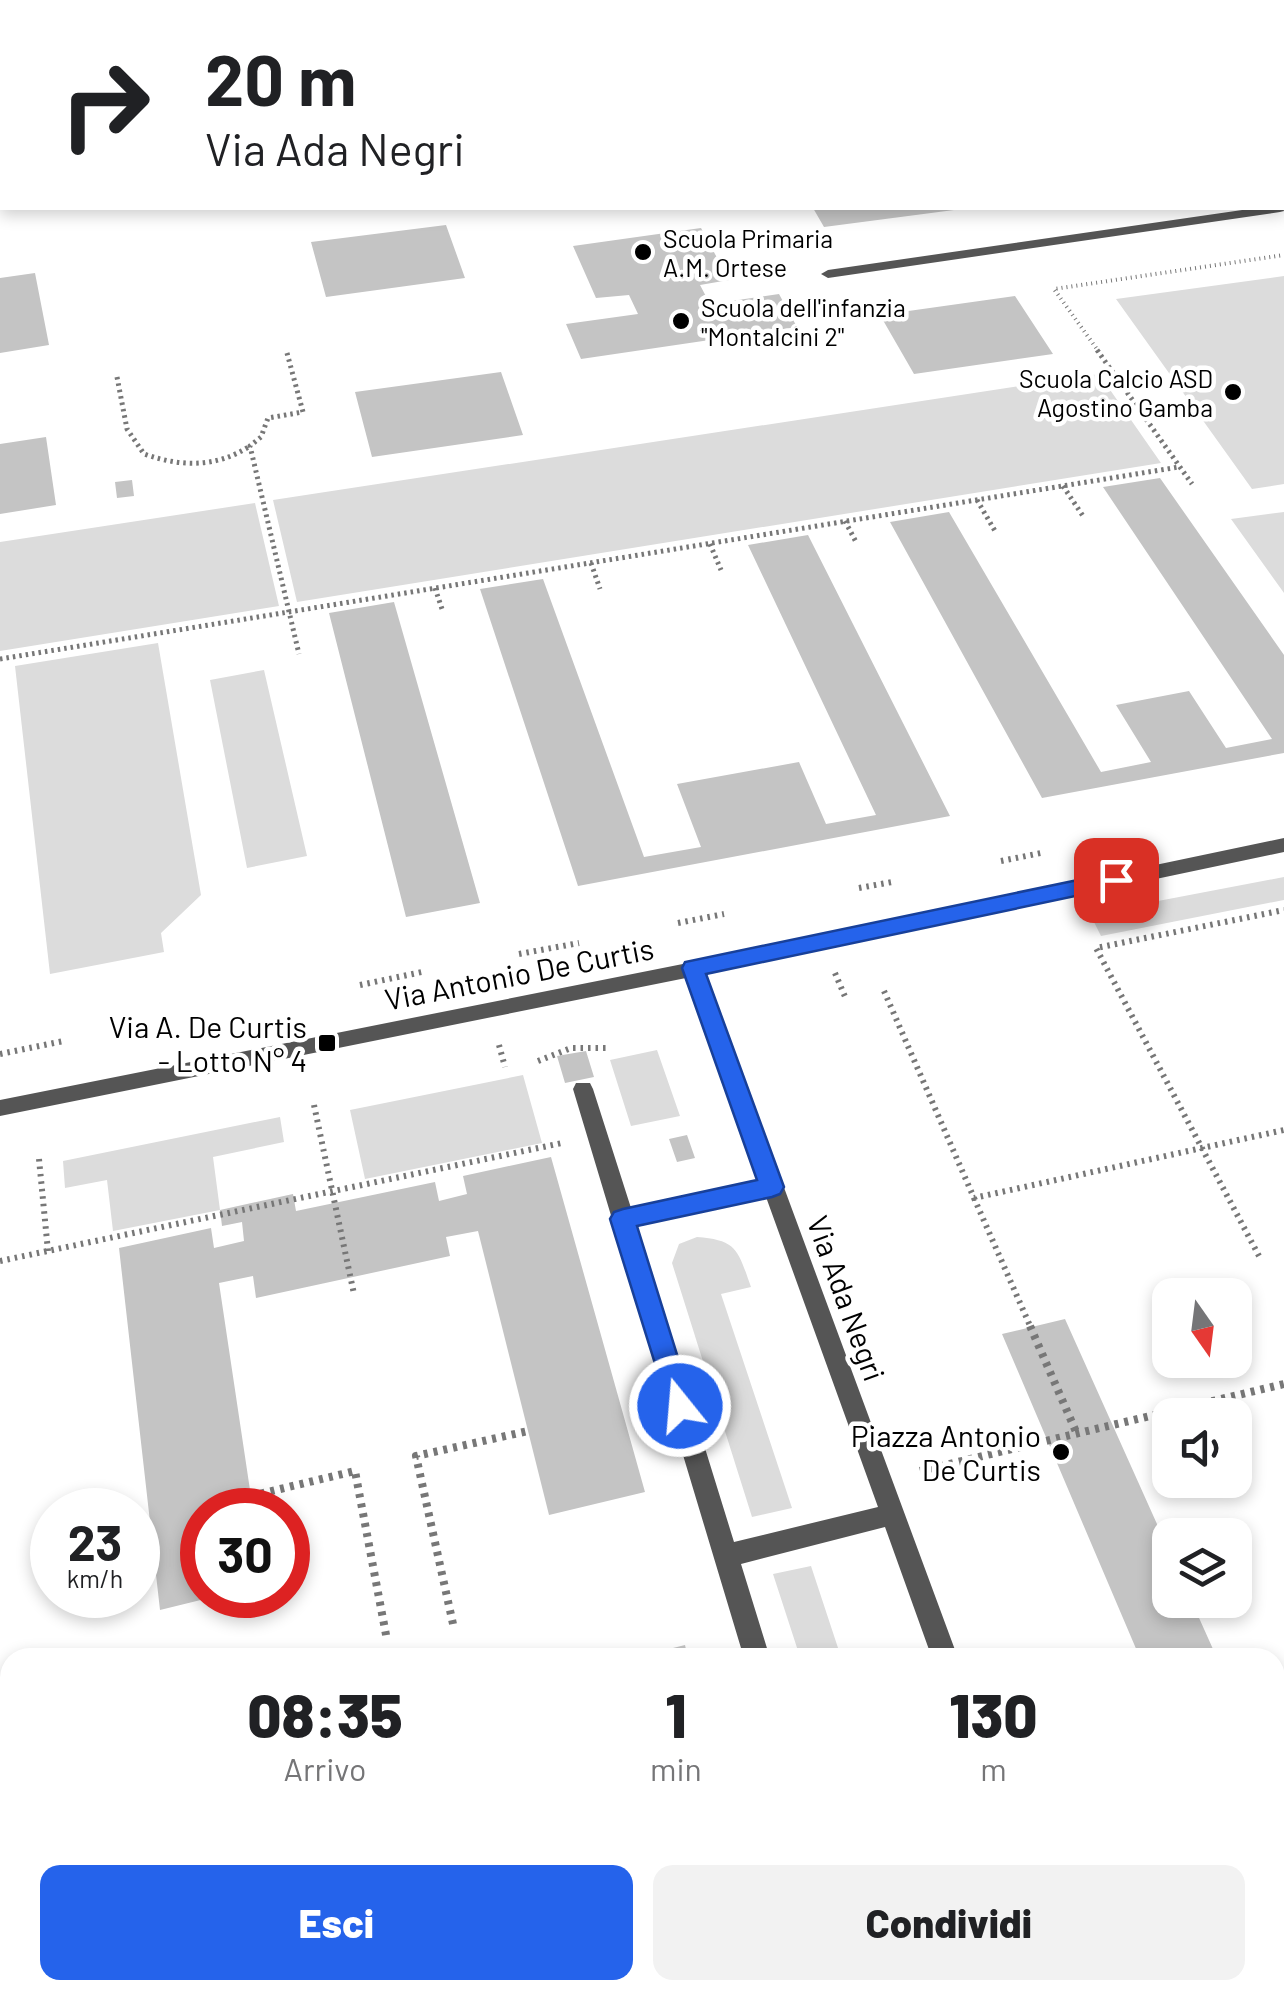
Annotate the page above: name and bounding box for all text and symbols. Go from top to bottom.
text: 20 m [205,36,357,120]
icon: right [40,40,170,170]
text: Via Ada Negri [205,121,465,175]
place label: Scuola Primaria A.M. Ortese [663,223,833,282]
marker: Scuola Primaria A.M. Ortese [632,241,654,263]
place label: Scuola dell'infanzia "Montalcini 2" [701,292,906,351]
marker: Scuola dell'infanzia "Montalcini 2" [670,310,692,332]
place label: Scuola Calcio ASD Agostino Gamba [1019,363,1213,422]
marker: Scuola Calcio ASD Agostino Gamba [1222,381,1244,403]
pin [1074,838,1159,923]
icon: arrive [1089,853,1144,908]
street label: Via Antonio De Curtis [381,929,657,1017]
place label: Via A. De Curtis - Lotto N° 4 [109,1008,307,1078]
marker: Via A. De Curtis - Lotto N° 4 [316,1032,338,1054]
street label: Via Ada Negri [800,1211,894,1385]
north arrow [1152,1278,1252,1378]
map controls [1152,1278,1252,1618]
position arrow [628,1354,732,1458]
button: sound [1152,1398,1252,1498]
place label: Piazza Antonio De Curtis [851,1417,1041,1487]
marker: Piazza Antonio De Curtis [1050,1441,1072,1463]
speed limit sign: 30 [180,1488,310,1618]
text: 23 [68,1511,122,1571]
button: layers [1152,1518,1252,1618]
text: km/h [67,1563,123,1593]
text: 08:35 [247,1678,403,1750]
text: 1 [665,1678,687,1750]
text: 130 [949,1678,1038,1750]
text: Arrivo [283,1749,366,1787]
text: min [650,1749,702,1787]
text: m [980,1749,1007,1787]
button: Esci [40,1865,633,1980]
button: Condividi [653,1865,1245,1980]

